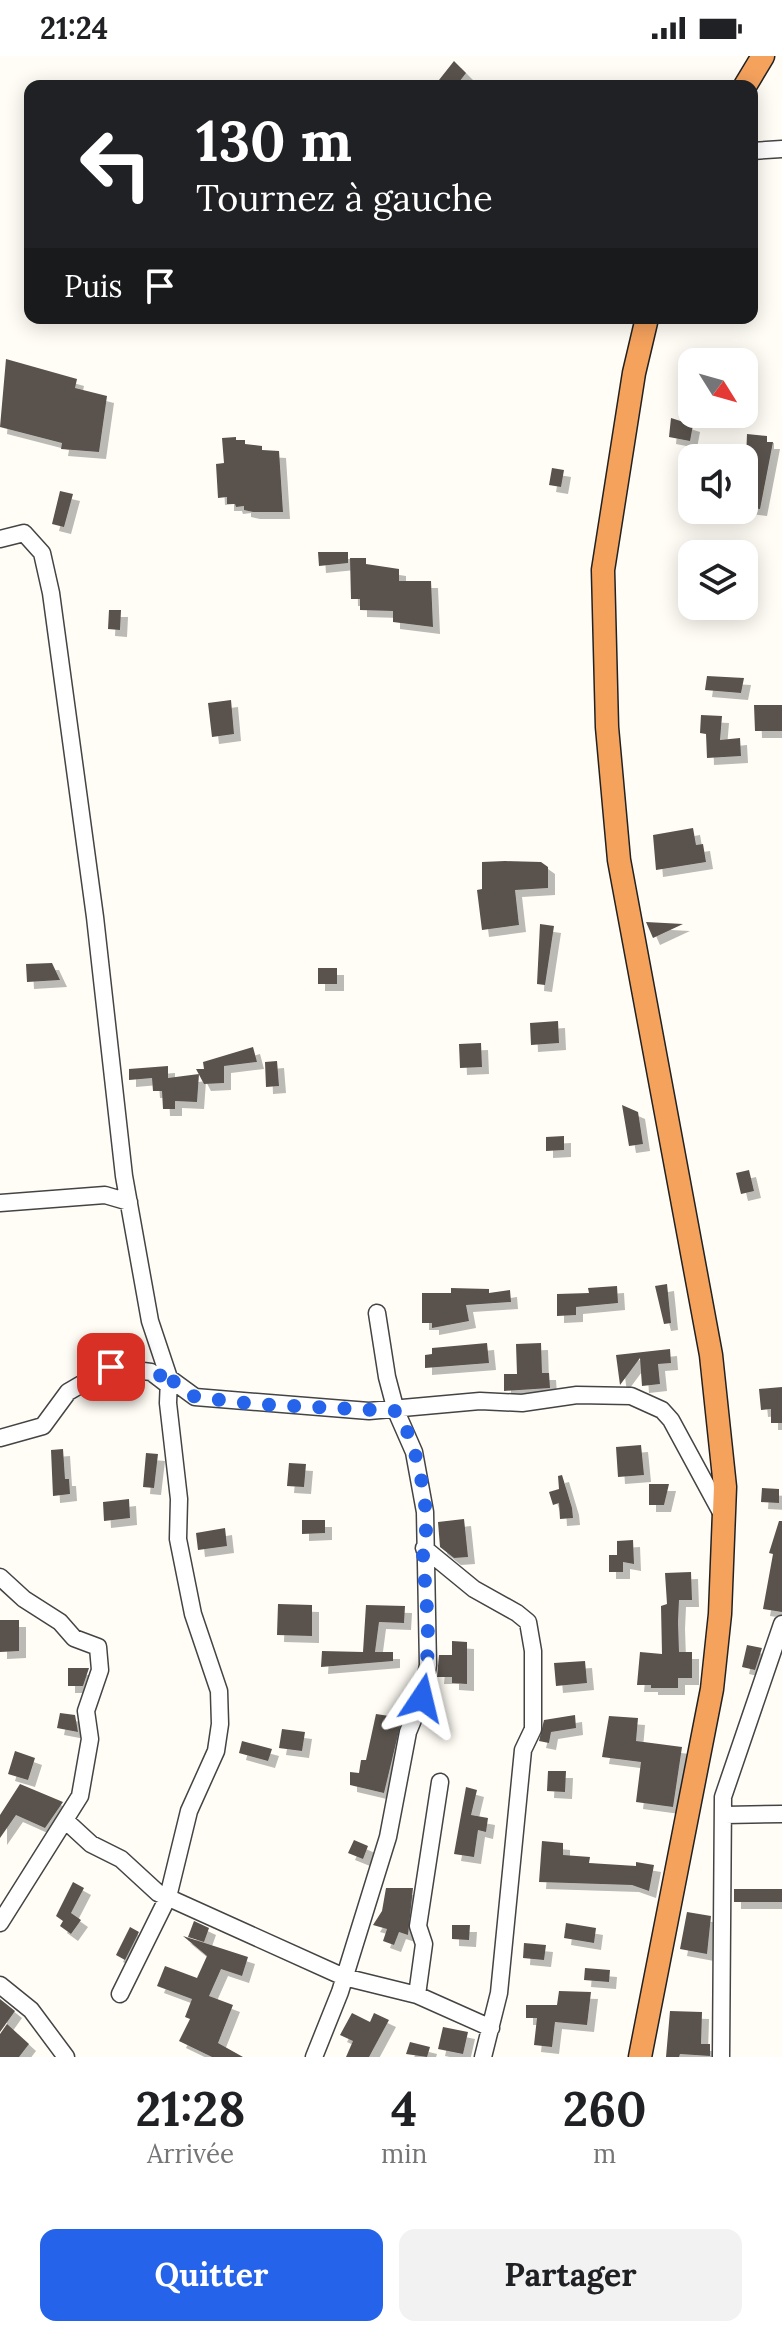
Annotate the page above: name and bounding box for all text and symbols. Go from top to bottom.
text: 21:24 [40,9,108,47]
text: 130 m [196,105,352,176]
icon: left [64,112,168,216]
text: Tournez à gauche [196,175,493,221]
icon: arrive [138,264,182,308]
text: Puis [64,267,122,305]
north arrow [678,348,758,428]
map controls [678,348,758,620]
button: sound [678,444,758,524]
button: layers [678,540,758,620]
pin [77,1333,145,1401]
icon: arrive [89,1345,133,1389]
position arrow [380,1656,464,1740]
text: 21:28 [135,2078,246,2139]
text: 4 [391,2078,417,2139]
text: 260 [563,2078,647,2139]
text: Arrivée [147,2137,234,2170]
text: min [381,2137,427,2170]
text: m [593,2137,616,2170]
button: Quitter [40,2229,383,2321]
button: Partager [399,2229,742,2321]

